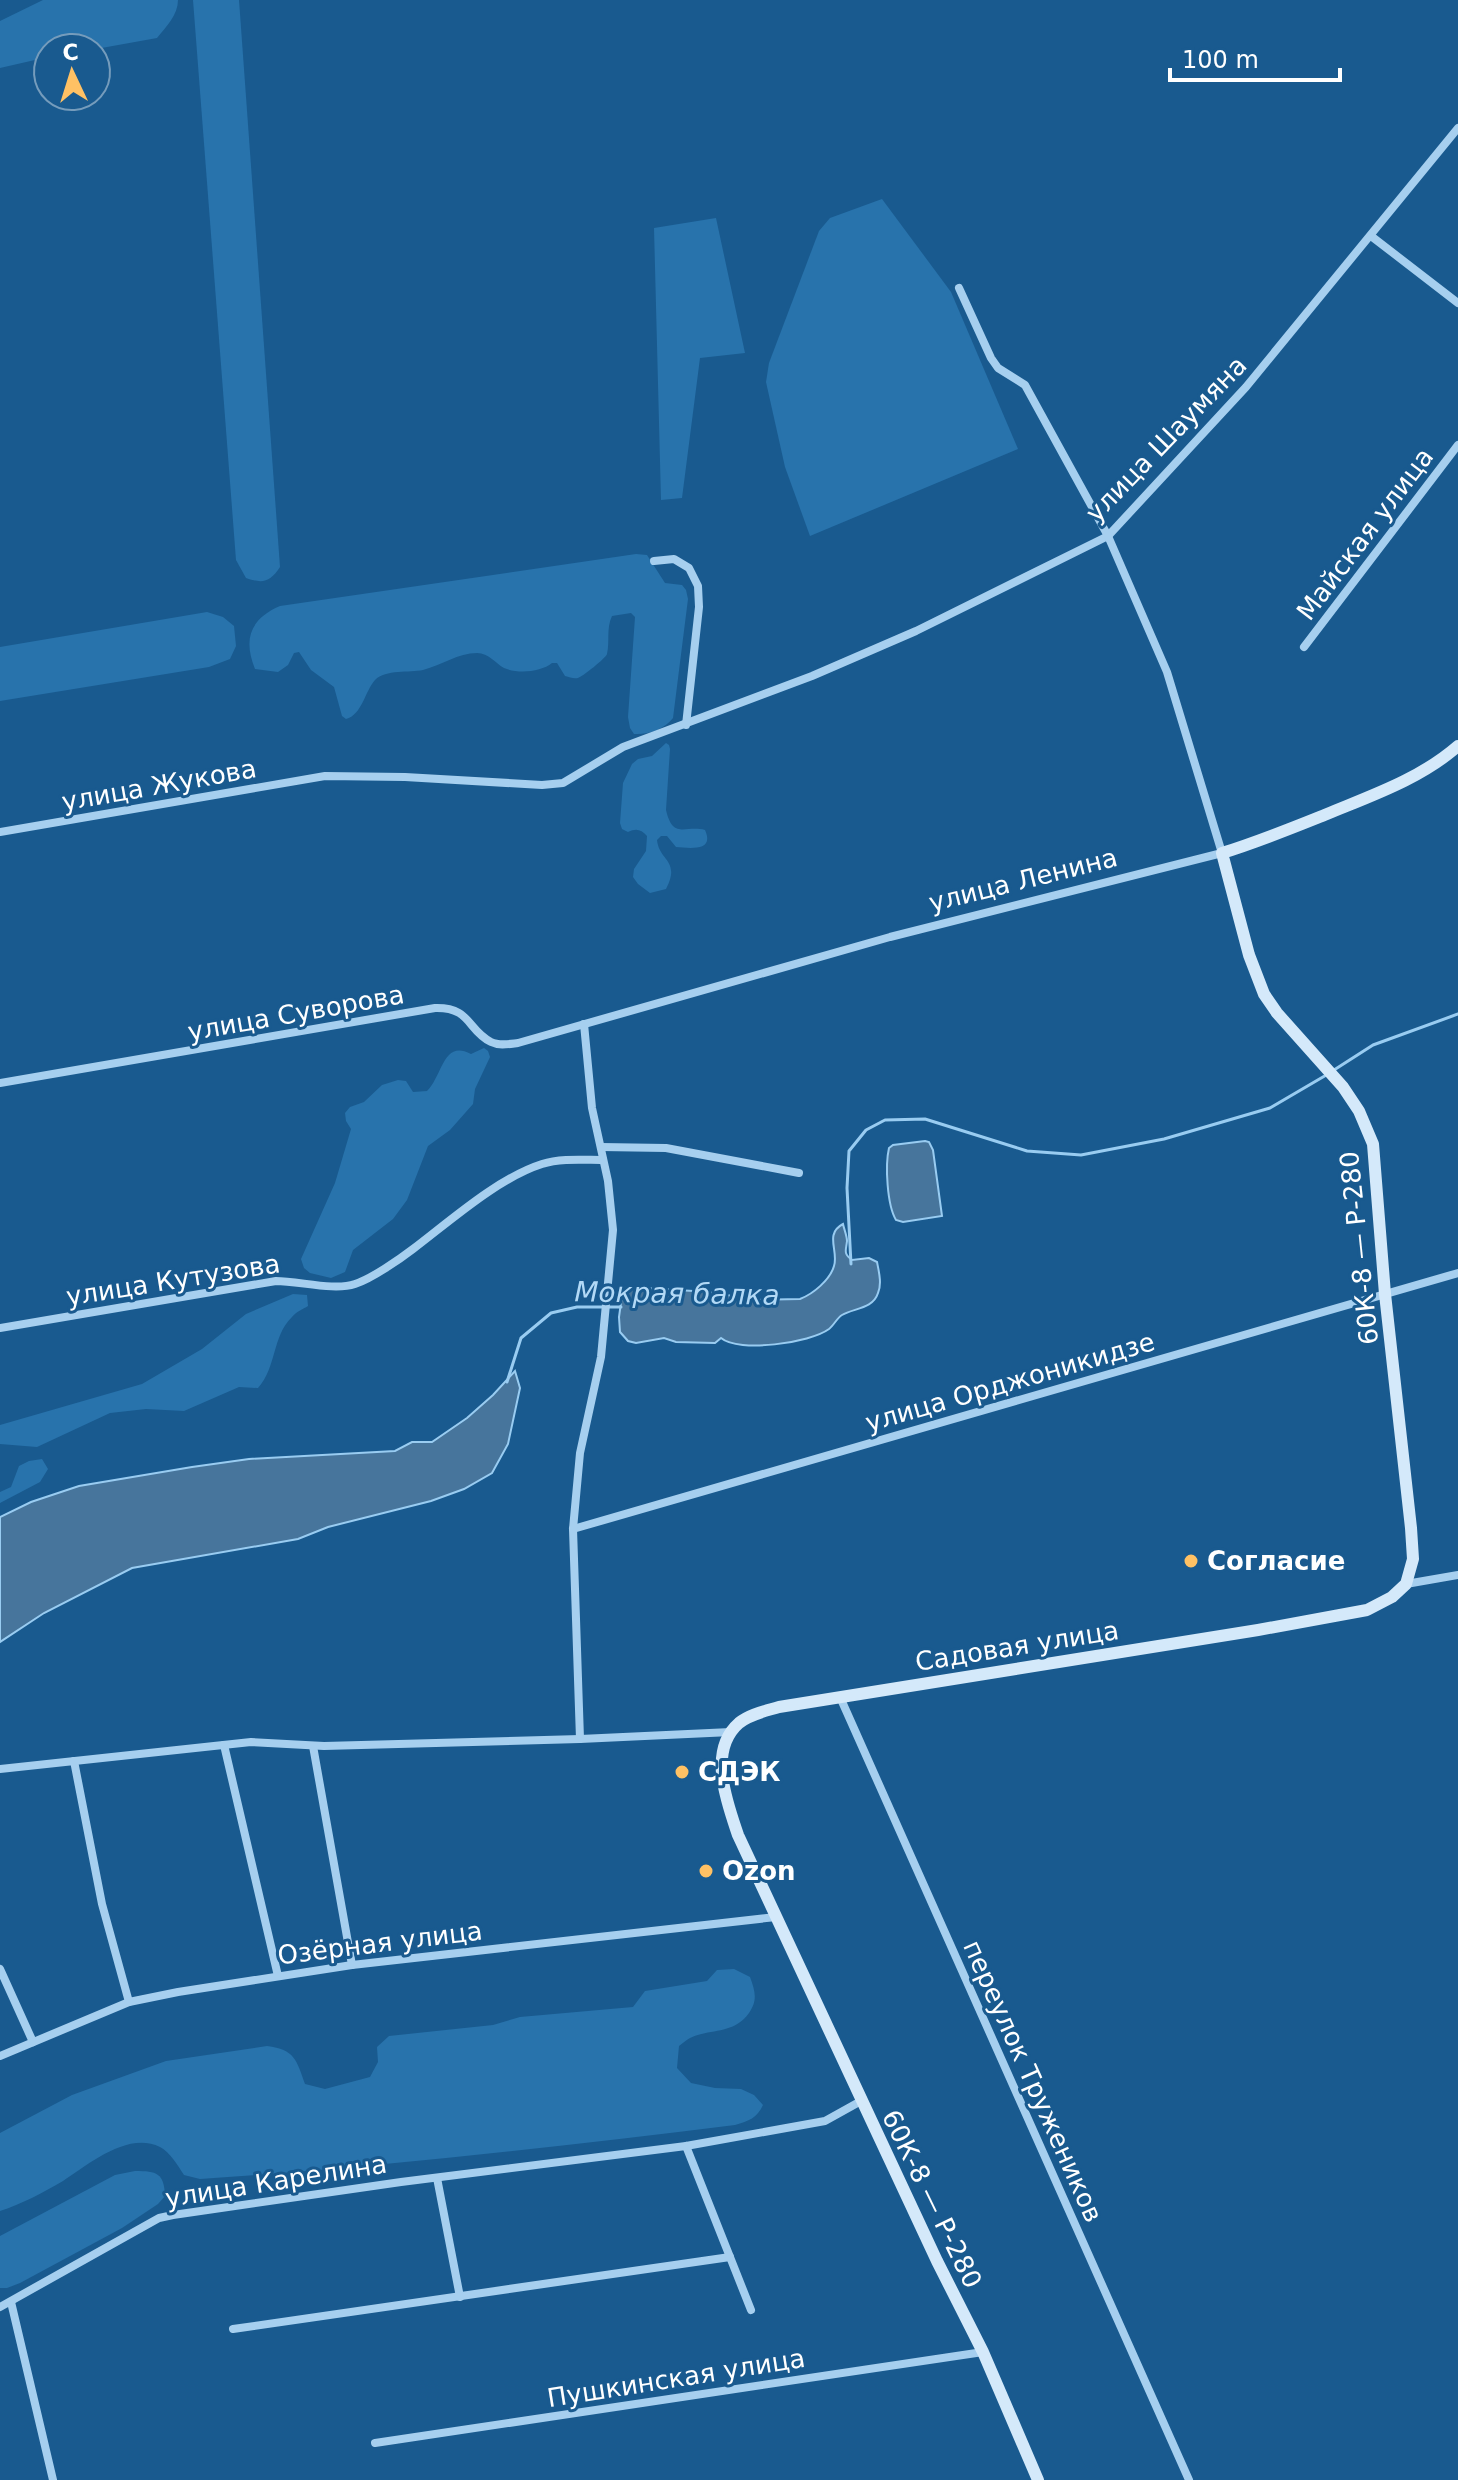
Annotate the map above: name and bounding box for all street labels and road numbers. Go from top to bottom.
street label: улица Шаумяна [1079,350,1253,528]
street label: Майская улица [1291,442,1439,626]
street label: улица Жукова [59,753,259,817]
street label: улица Ленина [926,842,1120,918]
street label: улица Суворова [185,979,407,1047]
street label: 60К-8 — Р-280 [1334,1150,1384,1346]
street label: улица Кутузова [64,1248,282,1312]
street label: улица Орджоникидзе [862,1326,1158,1438]
street label: Садовая улица [913,1615,1121,1677]
street label: Озёрная улица [276,1916,484,1970]
street label: переулок Тружеников [957,1935,1109,2227]
street label: 60К-8 — Р-280 [876,2105,988,2293]
street label: улица Карелина [163,2149,389,2213]
street label: Пушкинская улица [545,2343,807,2413]

